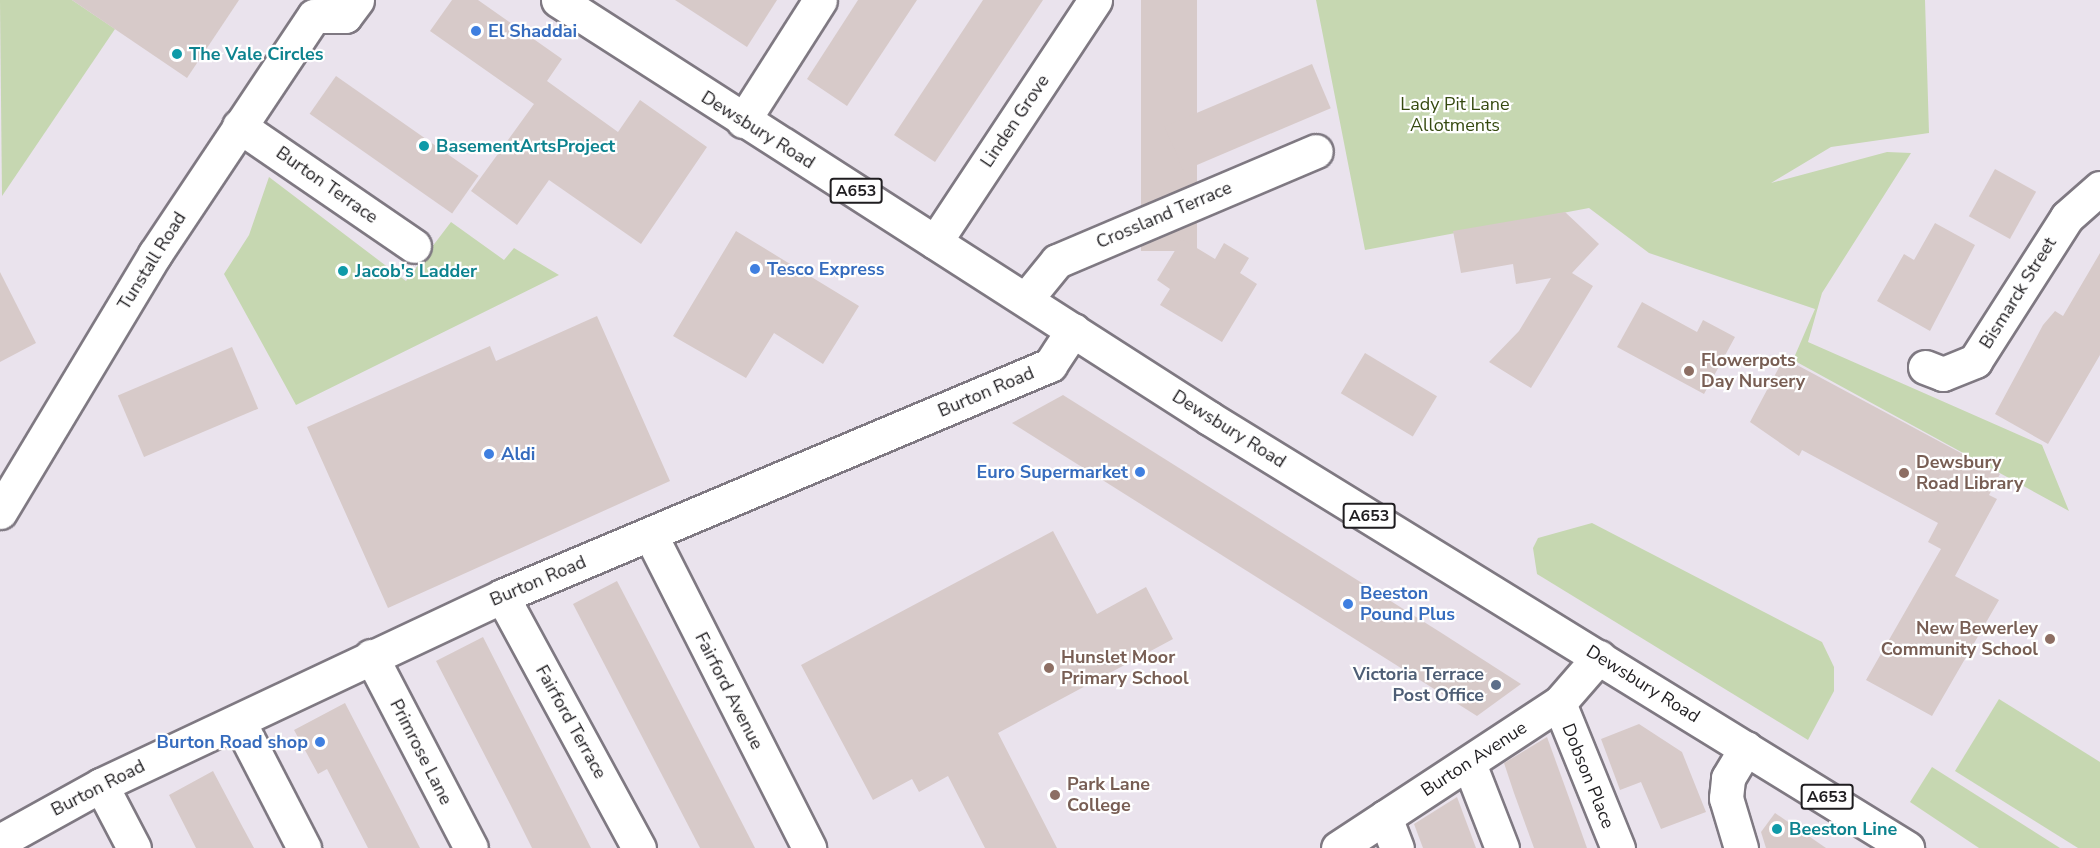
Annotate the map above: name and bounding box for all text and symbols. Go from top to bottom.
place label: El Shaddai [488,20,577,42]
marker: El Shaddai [469,24,483,38]
place label: The Vale Circles [189,43,324,65]
marker: The Vale Circles [170,47,184,61]
street label: Linden Grove [976,71,1054,171]
street label: Dewsbury Road [697,86,819,174]
park label: Lady Pit Lane Allotments [1400,94,1510,136]
place label: BasementArtsProject [436,135,615,157]
marker: BasementArtsProject [417,139,431,153]
street label: Burton Terrace [272,142,382,228]
street label: Crossland Terrace [1093,177,1235,253]
road number: A653 [829,178,883,204]
street label: Tunstall Road [113,208,191,314]
street label: Bismarck Street [1975,233,2061,353]
place label: Tesco Express [767,258,884,280]
place label: Jacob's Ladder [355,260,477,282]
marker: Tesco Express [748,262,762,276]
marker: Jacob's Ladder [336,264,350,278]
place label: Flowerpots Day Nursery [1701,350,1805,392]
street label: Burton Road [935,362,1037,422]
marker: Flowerpots Day Nursery [1682,364,1696,378]
street label: Dewsbury Road [1168,385,1290,473]
place label: Aldi [501,443,535,465]
marker: Aldi [482,447,496,461]
place label: Dewsbury Road Library [1916,452,2023,494]
place label: Euro Supermarket [977,461,1128,483]
marker: Euro Supermarket [1133,465,1147,479]
marker: Dewsbury Road Library [1897,466,1911,480]
road number: A653 [1342,503,1396,529]
street label: Burton Road [487,551,589,611]
place label: Beeston Pound Plus [1360,583,1455,626]
marker: Beeston Pound Plus [1341,597,1355,611]
place label: New Bewerley Community School [1881,618,2038,660]
street label: Fairford Avenue [690,629,768,753]
marker: New Bewerley Community School [2043,632,2057,646]
street label: Dewsbury Road [1582,640,1704,728]
place label: Hunslet Moor Primary School [1061,647,1189,690]
street label: Fairford Terrace [531,661,611,783]
marker: Hunslet Moor Primary School [1042,661,1056,675]
place label: Victoria Terrace Post Office [1353,664,1484,706]
marker: Victoria Terrace Post Office [1489,678,1503,692]
street label: Primrose Lane [385,696,457,808]
street label: Burton Avenue [1417,717,1531,801]
street label: Dobson Place [1557,720,1619,832]
place label: Burton Road shop [157,731,308,753]
marker: Burton Road shop [313,735,327,749]
street label: Burton Road [48,755,148,821]
place label: Park Lane College [1067,774,1150,816]
road number: A653 [1800,784,1854,810]
marker: Park Lane College [1048,788,1062,802]
place label: Beeston Line [1789,818,1897,840]
marker: Beeston Line [1770,822,1784,836]

